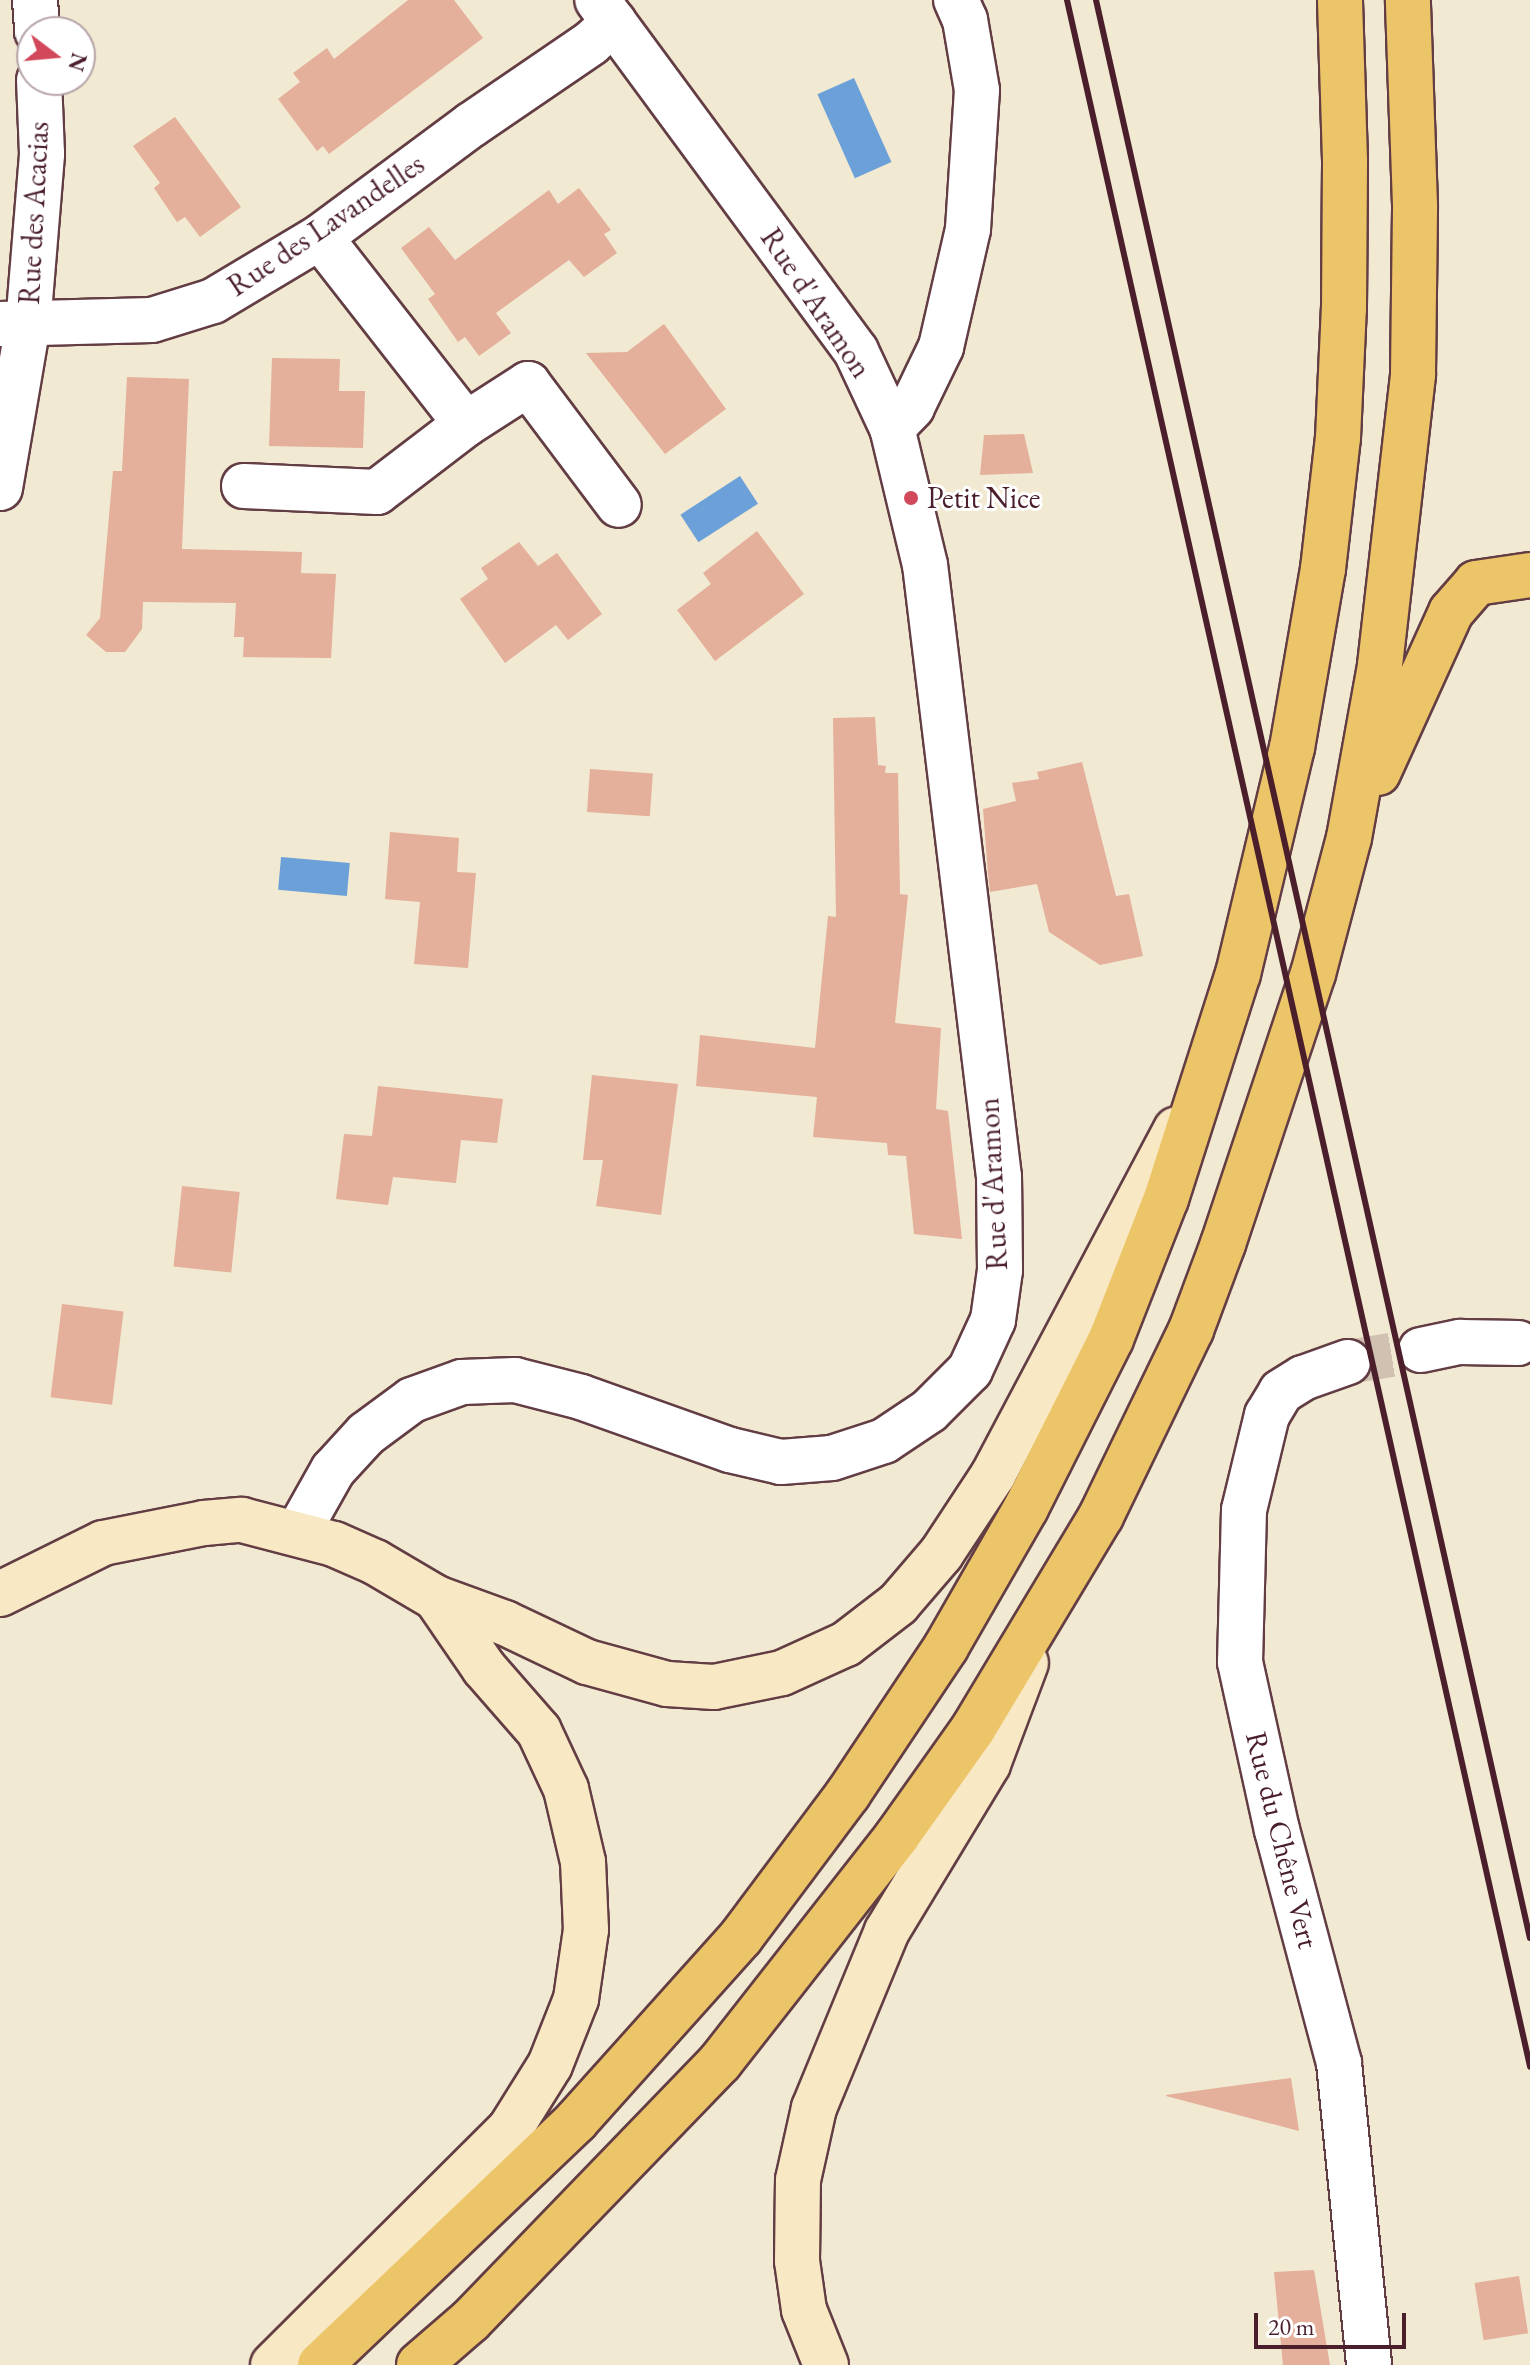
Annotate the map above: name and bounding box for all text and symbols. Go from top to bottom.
north arrow [16,16,96,96]
text: N [61,50,94,75]
street label: Rue des Acacias [11,121,57,305]
street label: Rue des Lavandelles [221,146,431,304]
street label: Rue d'Aramon [753,221,879,385]
place label: Petit Nice [927,480,1040,516]
marker: Petit Nice [902,489,920,507]
street label: Rue d'Aramon [971,1097,1015,1271]
street label: Rue du Chêne Vert [1238,1728,1326,1952]
scale bar [1258,2297,1410,2347]
text: 20 m [1268,2311,1315,2342]

